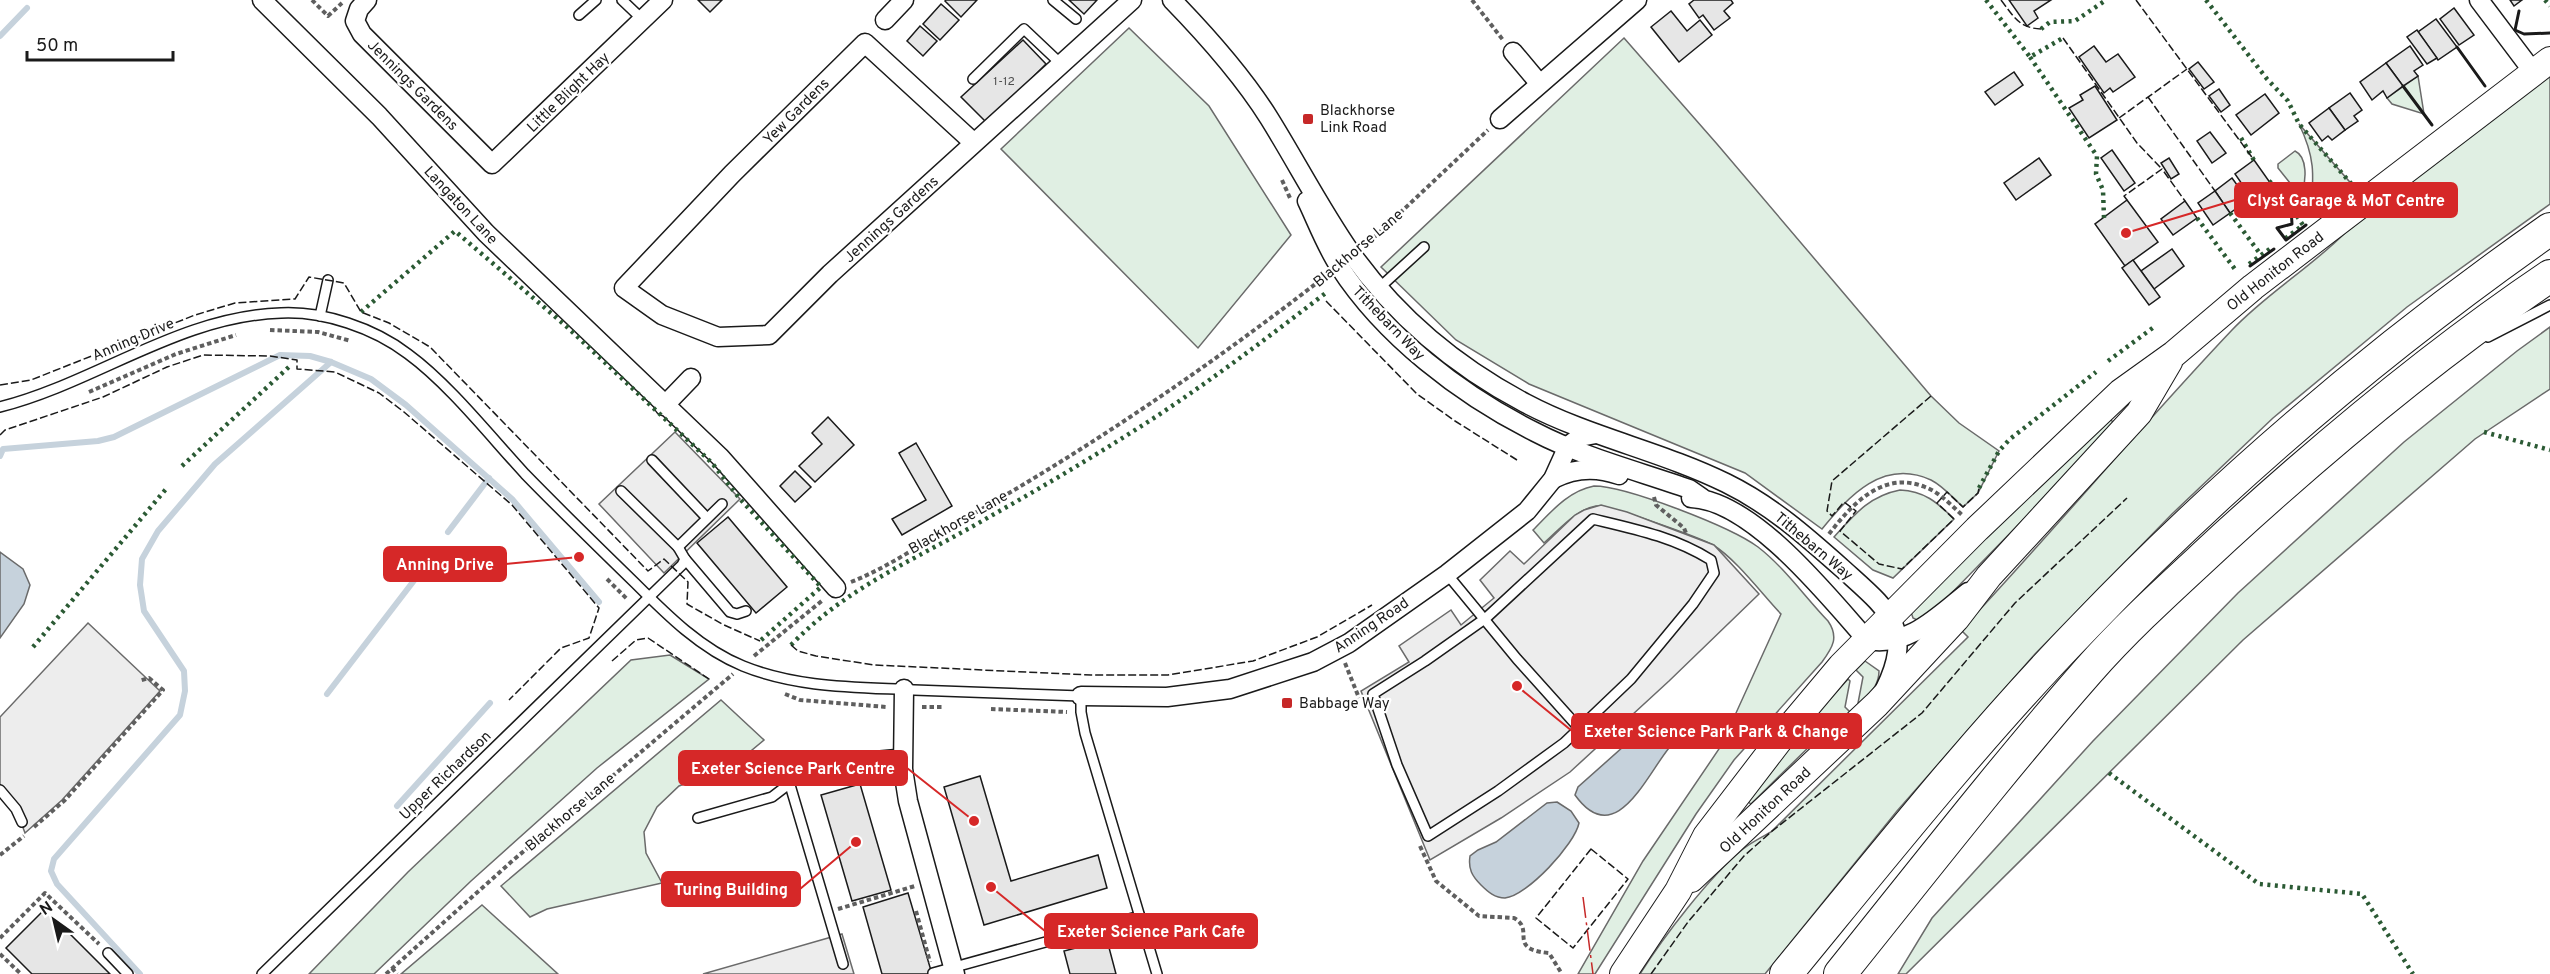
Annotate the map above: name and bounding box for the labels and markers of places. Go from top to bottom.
place label: Blackhorse Link Road [1320,102,1395,138]
marker: Blackhorse Link Road [1301,112,1315,126]
callout: Clyst Garage & MoT Centre [2235,183,2457,217]
callout: Anning Drive [384,547,506,581]
place label: Babbage Way [1299,695,1390,714]
marker: Babbage Way [1280,696,1294,710]
callout: Exeter Science Park Park & Change [1572,714,1861,748]
callout: Exeter Science Park Centre [679,751,907,785]
callout: Turing Building [662,872,800,906]
callout: Exeter Science Park Cafe [1045,914,1257,948]

